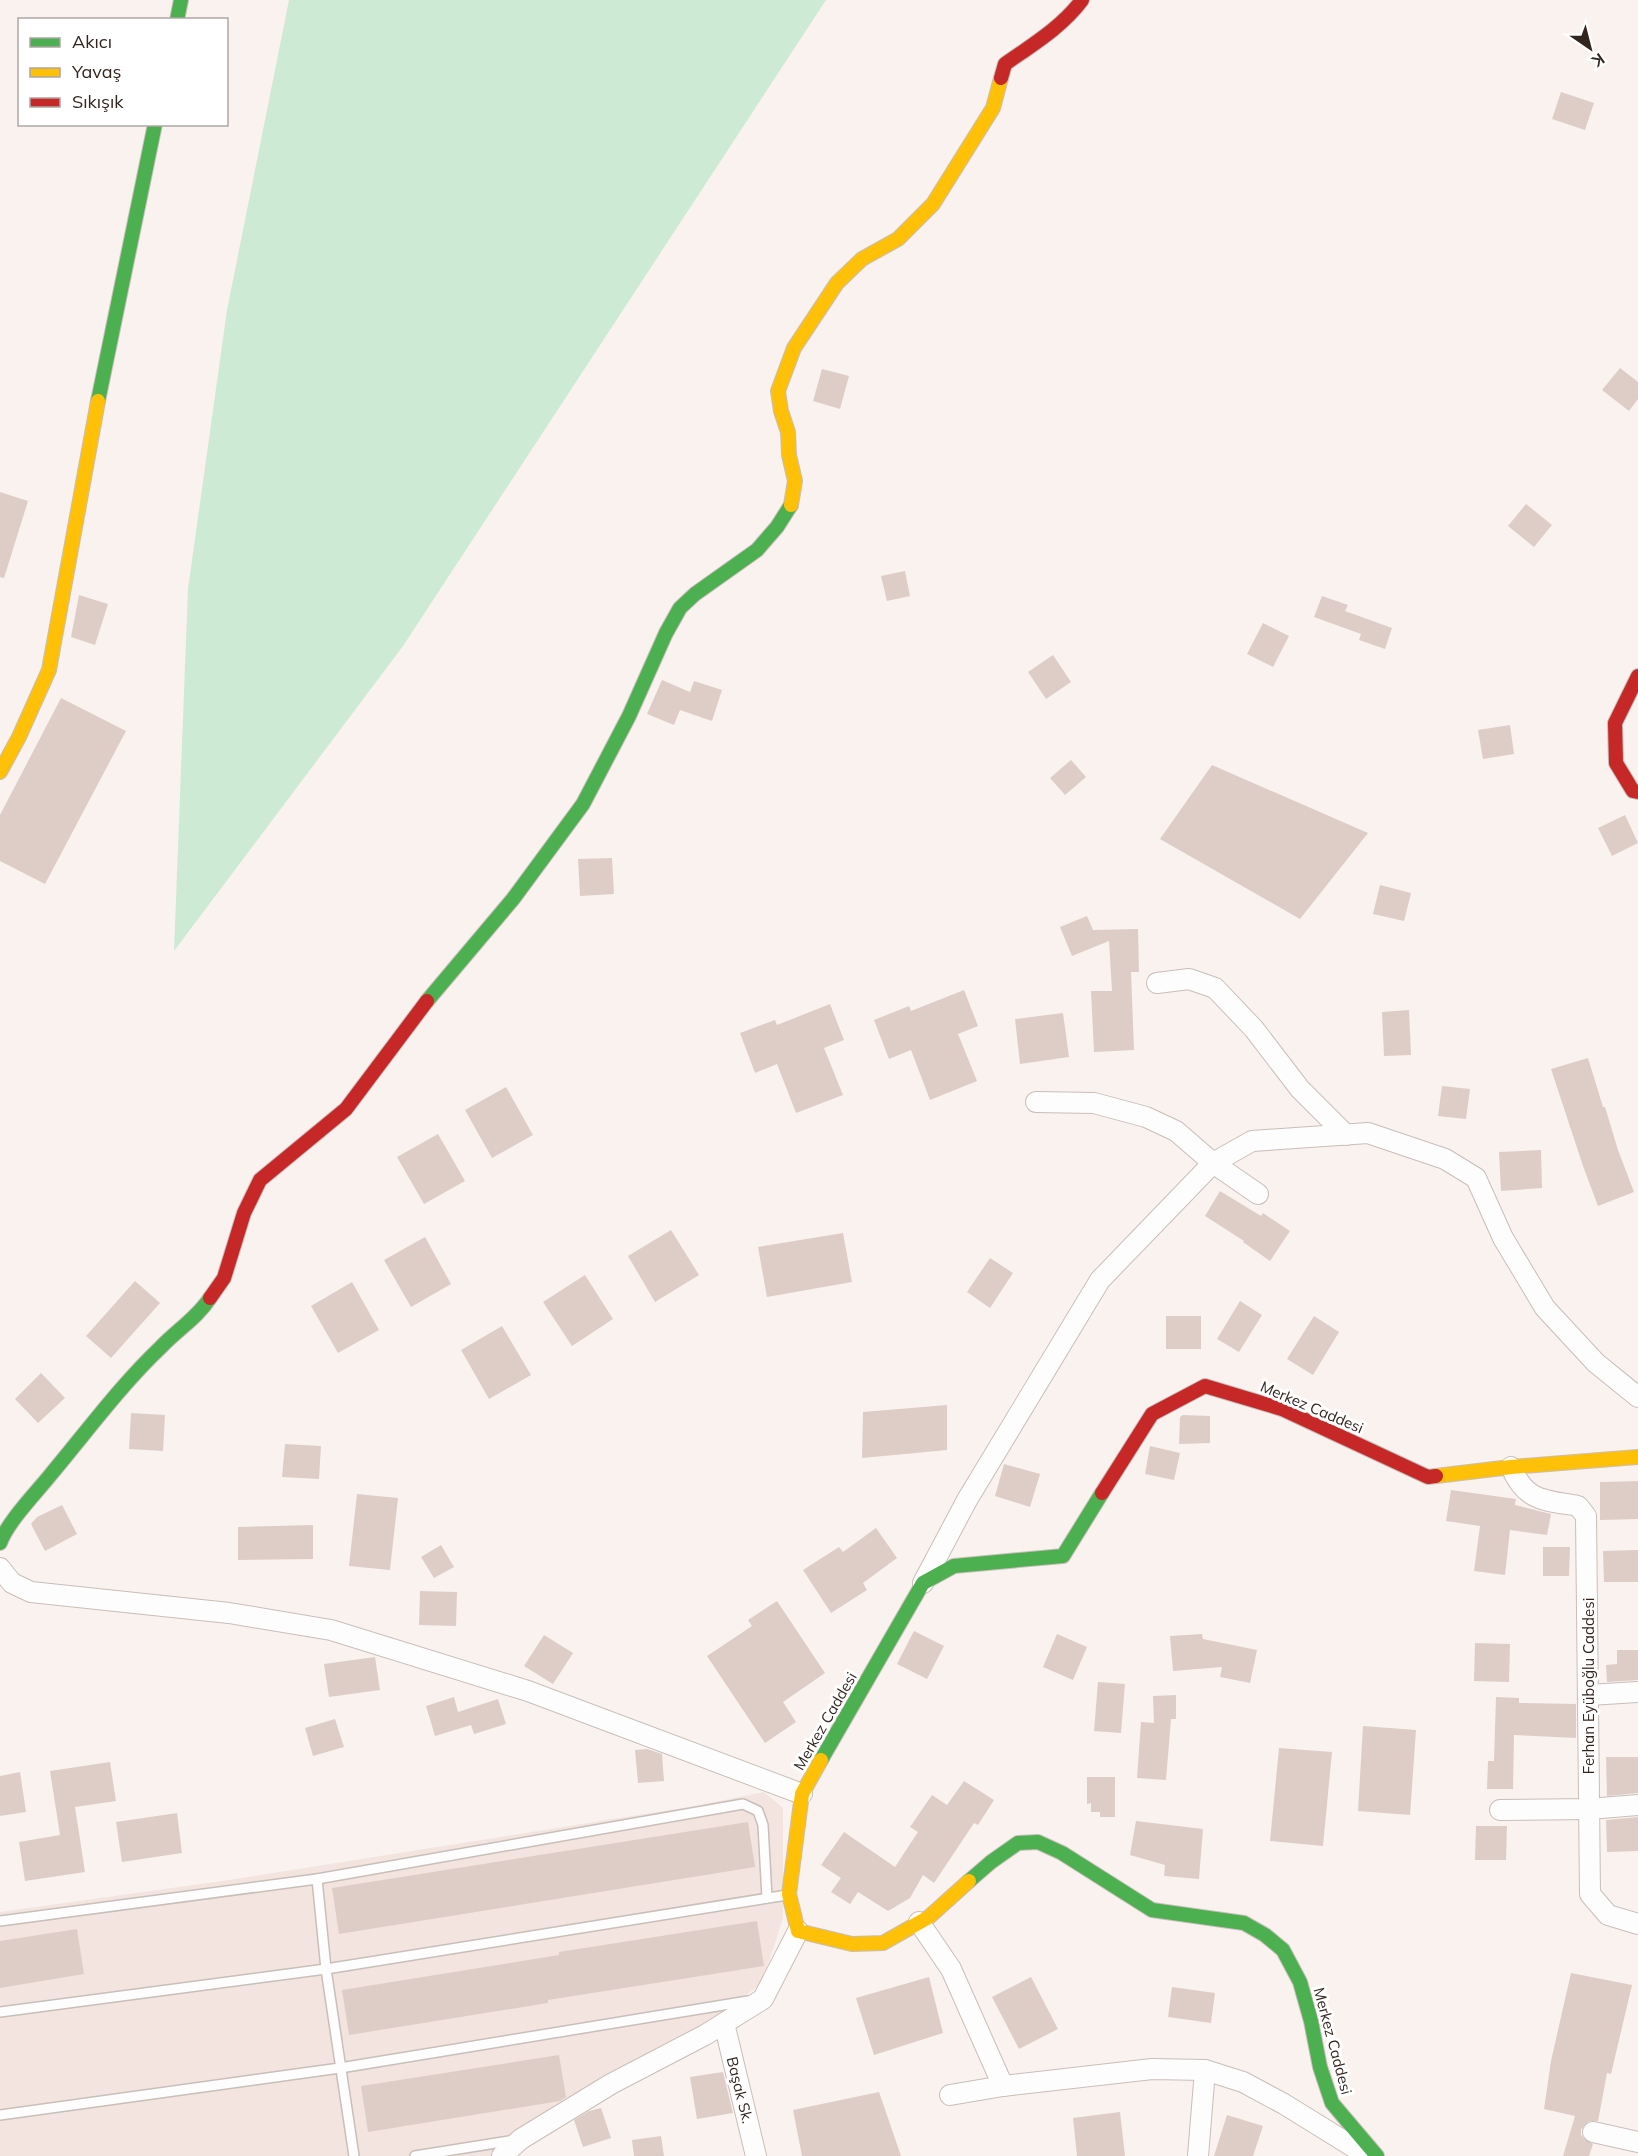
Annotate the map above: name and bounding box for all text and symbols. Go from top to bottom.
legend [18,18,228,126]
north arrow [1560,18,1620,78]
text: Akıcı [72,30,112,53]
text: K [1587,49,1609,72]
text: Yavaş [71,60,121,83]
text: Sıkışık [72,90,124,113]
street label: Merkez Caddesi [1258,1377,1366,1437]
street label: Ferhan Eyüboğlu Caddesi [1579,1598,1598,1774]
street label: Merkez Caddesi [789,1669,861,1773]
street label: Merkez Caddesi [1310,1985,1356,2097]
street label: Başak Sk. [723,2055,757,2125]

